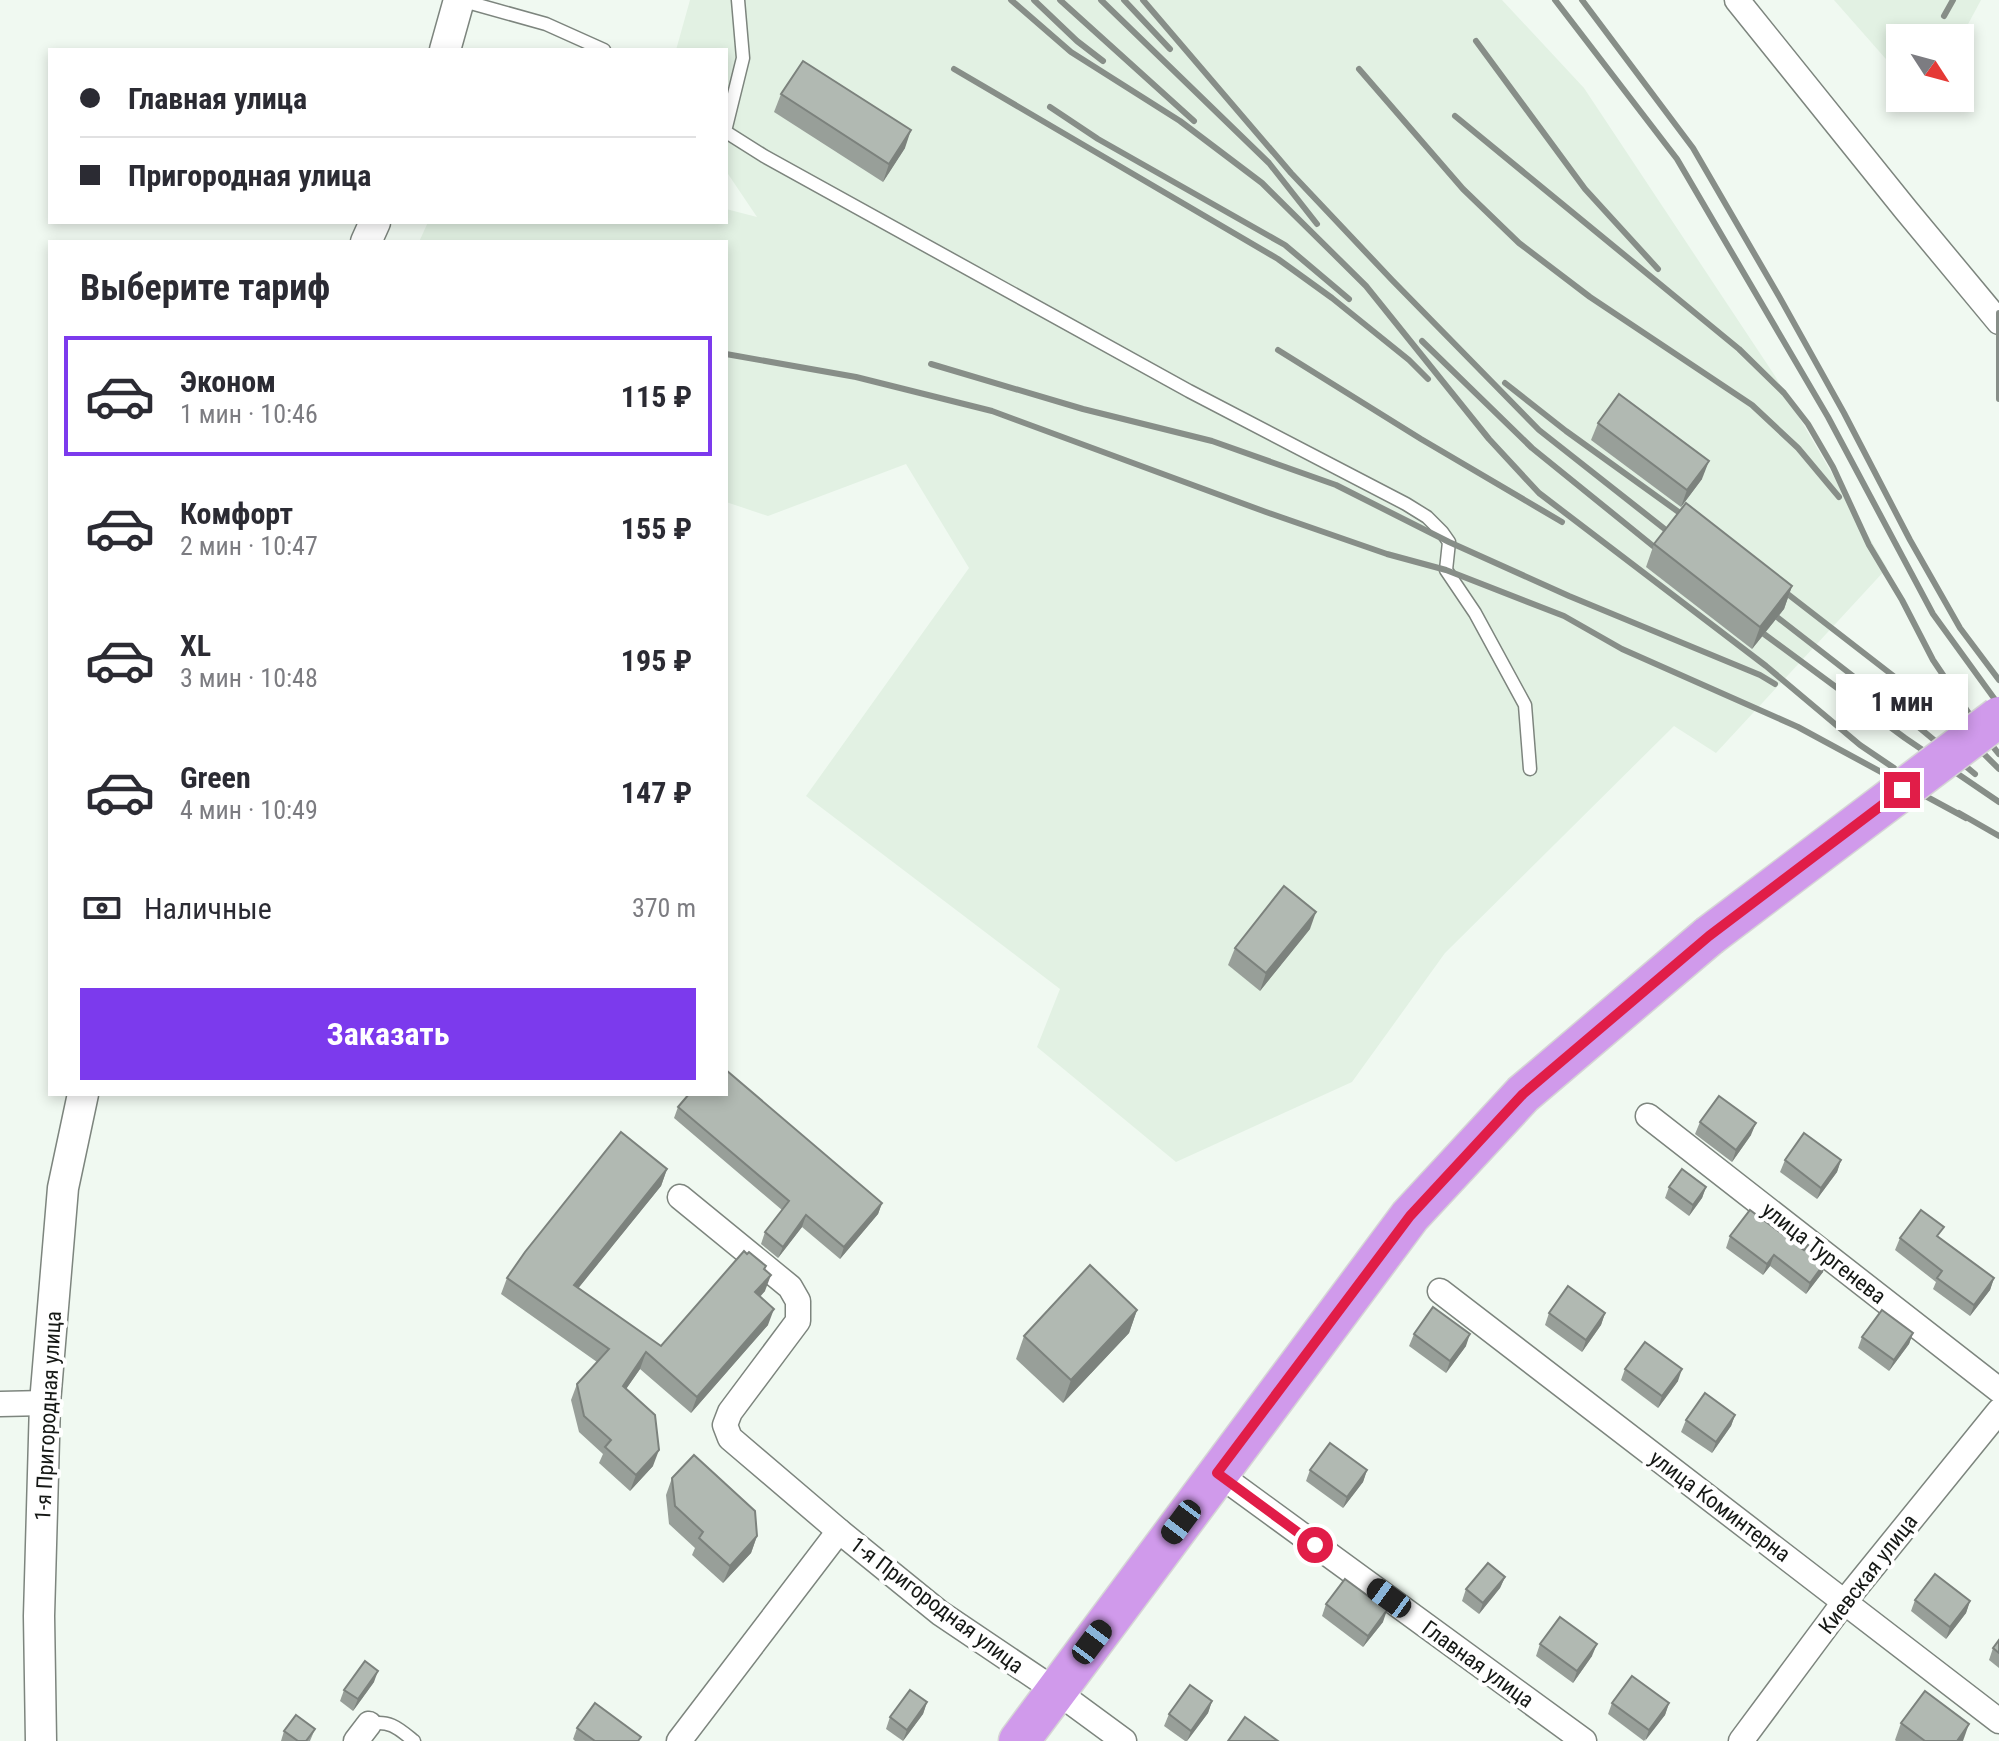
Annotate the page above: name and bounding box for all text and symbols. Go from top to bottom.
north arrow [1886,24,1974,112]
map controls [1886,24,1974,112]
text: Главная улица [128,81,307,116]
text: Пригородная улица [128,158,371,193]
text: Выберите тариф [80,267,330,309]
icon: car [84,360,156,432]
text: Эконом [180,364,276,399]
text: 115 ₽ [621,379,692,414]
text: 1 мин · 10:46 [180,399,318,429]
icon: car [84,492,156,564]
text: Комфорт [180,496,293,531]
text: 155 ₽ [621,511,692,546]
text: 2 мин · 10:47 [180,531,318,561]
icon: car [84,624,156,696]
text: XL [180,628,211,663]
text: 195 ₽ [621,643,692,678]
text: 3 мин · 10:48 [180,663,318,693]
callout: 1 мин [1836,674,1968,730]
text: 1 мин [1871,687,1933,717]
icon: car [84,756,156,828]
text: Green [180,760,251,795]
route end [1884,772,1920,808]
text: 147 ₽ [621,775,692,810]
text: 4 мин · 10:49 [180,795,318,825]
icon: cash [80,886,124,930]
text: Наличные [144,891,272,926]
text: 370 m [632,893,696,923]
button: Заказать [80,988,696,1080]
street label: улица Тургенева [1757,1197,1891,1309]
street label: 1-я Пригородная улица [30,1310,66,1522]
street label: улица Коминтерна [1645,1445,1795,1567]
car [1157,1496,1205,1548]
street label: Киевская улица [1814,1509,1922,1639]
route start [1297,1527,1333,1563]
street label: 1-я Пригородная улица [846,1532,1028,1678]
car [1363,1574,1415,1622]
street label: Главная улица [1417,1615,1539,1713]
car [1068,1616,1116,1668]

